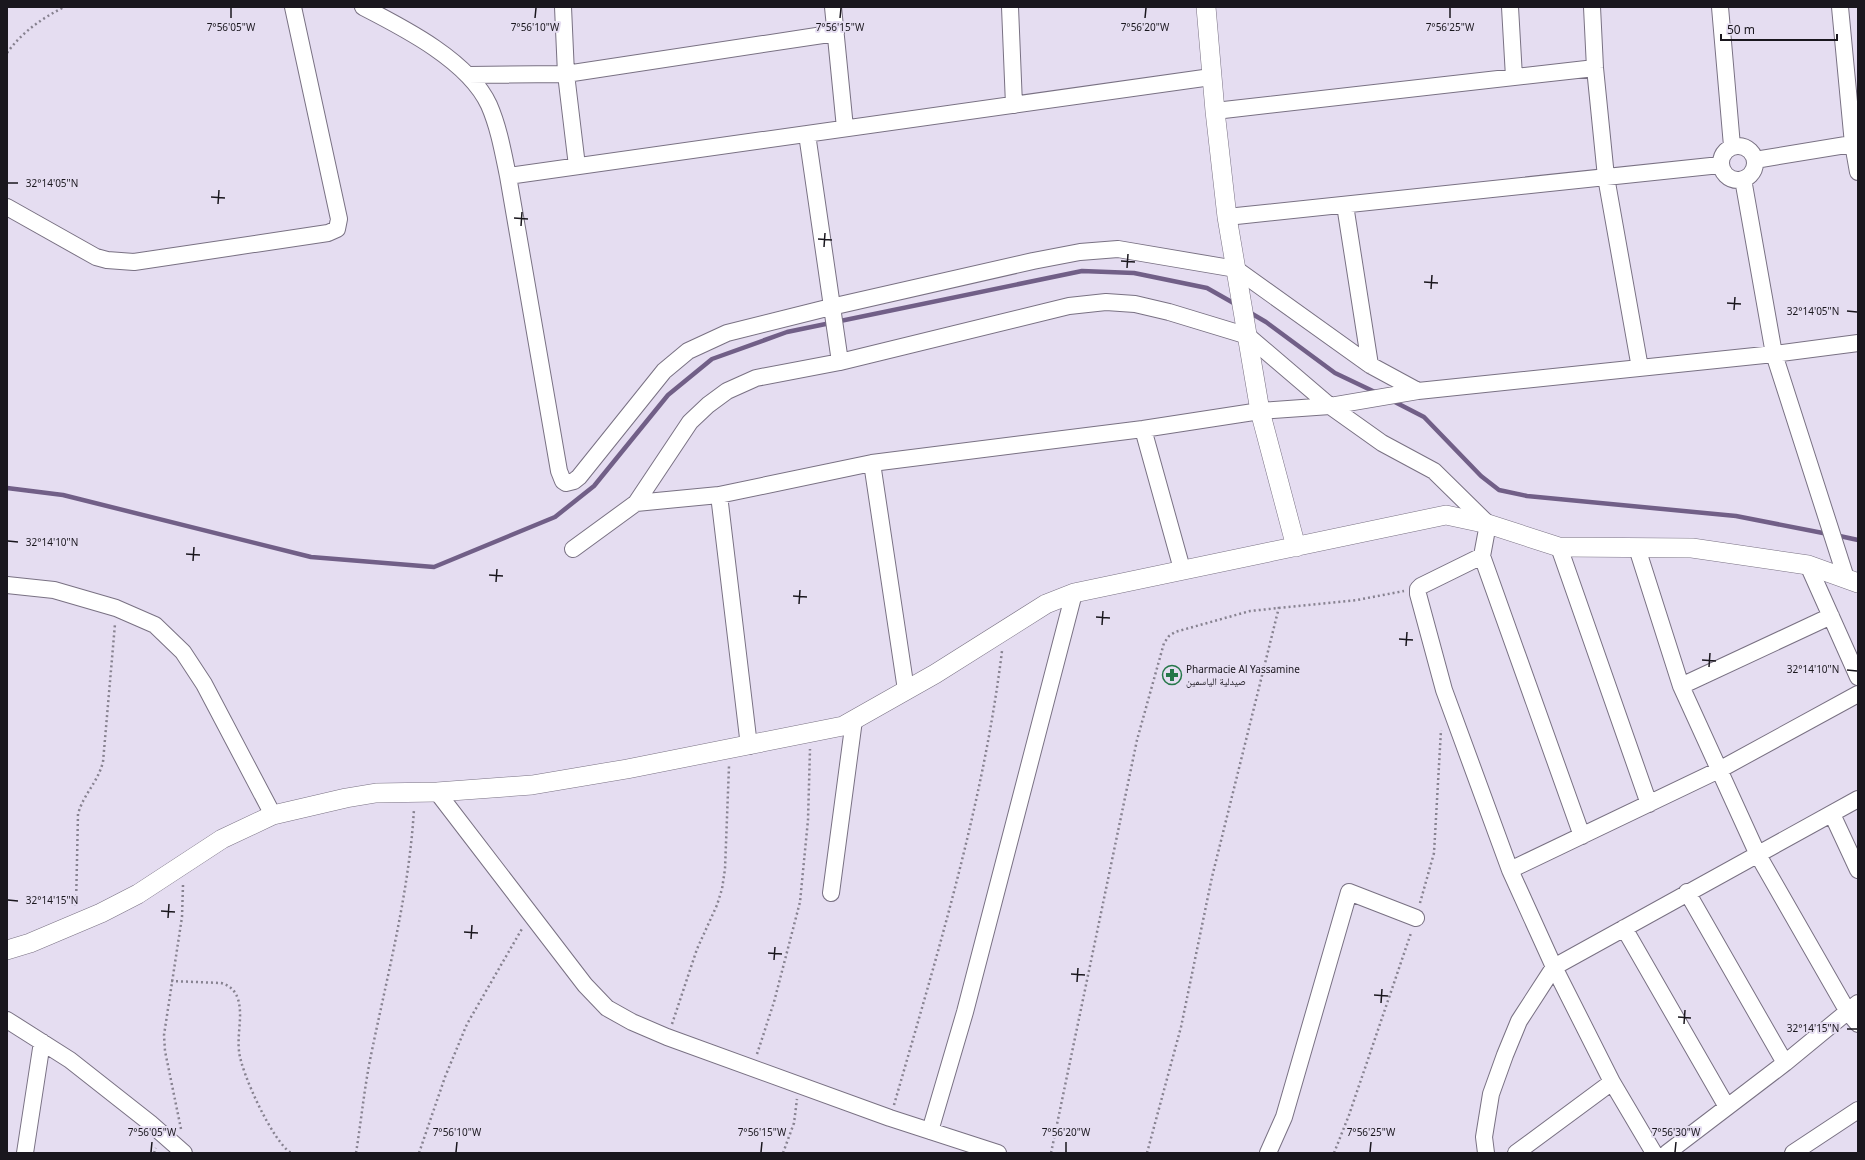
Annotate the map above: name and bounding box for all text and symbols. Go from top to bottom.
scale bar [1721,16,1837,42]
text: 7°56'05"W [207,20,256,34]
text: 7°56'10"W [511,20,560,34]
text: 7°56'15"W [816,20,865,34]
text: 7°56'20"W [1121,20,1170,34]
text: 7°56'25"W [1426,20,1475,34]
text: 50 m [1727,21,1755,38]
text: 32°14'05"N [26,176,78,190]
text: 32°14'05"N [1787,304,1839,318]
text: 32°14'10"N [26,535,78,549]
place label: Pharmacie Al Yassamine صيدلية الياسمين [1186,662,1300,688]
text: 32°14'10"N [1787,662,1839,676]
pharmacy icon: Pharmacie Al Yassamine صيدلية الياسمين [1161,664,1183,686]
text: 32°14'15"N [26,893,78,907]
text: 32°14'15"N [1787,1021,1839,1035]
text: 7°56'05"W [128,1125,177,1139]
text: 7°56'10"W [433,1125,482,1139]
text: 7°56'15"W [738,1125,787,1139]
text: 7°56'20"W [1042,1125,1091,1139]
text: 7°56'25"W [1347,1125,1396,1139]
text: 7°56'30"W [1652,1125,1701,1139]

